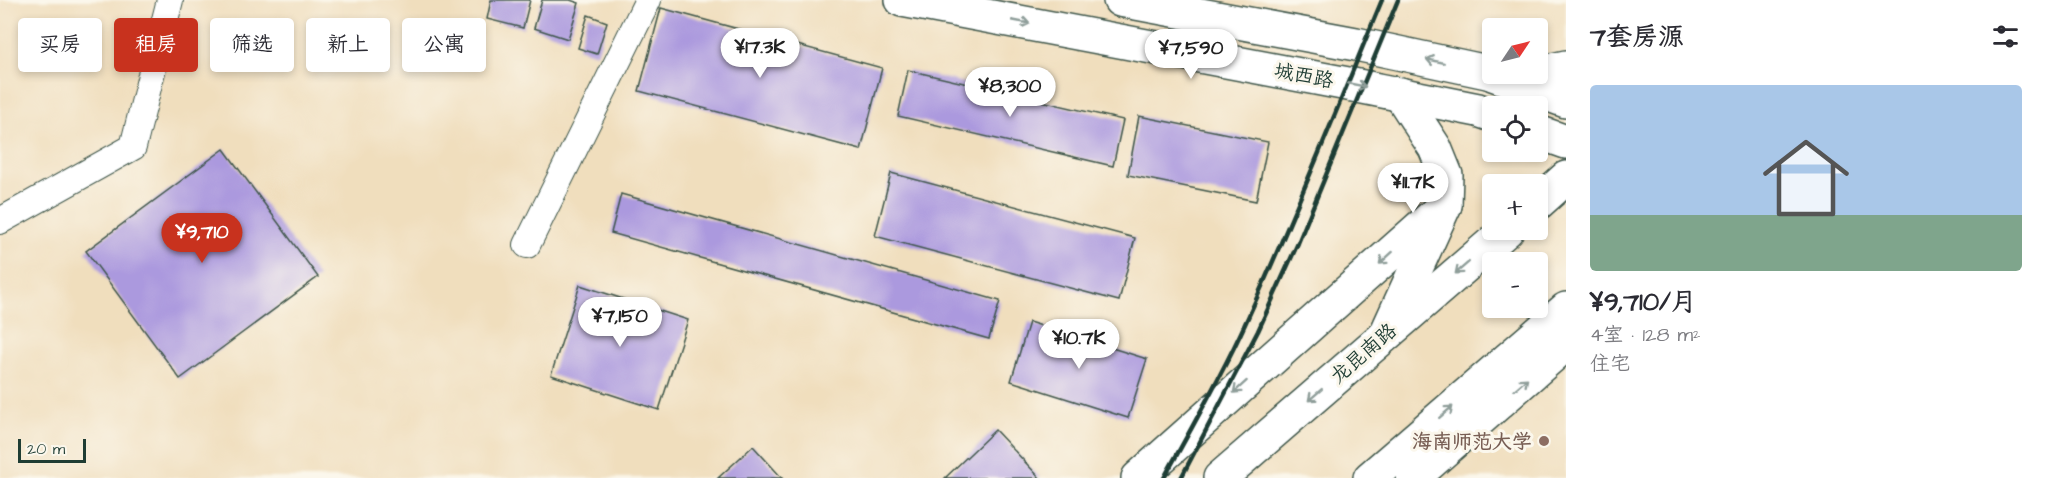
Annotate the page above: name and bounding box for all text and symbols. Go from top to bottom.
one-way arrow [1011,17,1030,28]
chip: 买房 [18,18,102,72]
chip: 租房 [114,18,198,72]
chip: 筛选 [210,18,294,72]
chip: 新上 [306,18,390,72]
chip: 公寓 [402,18,486,72]
north arrow [1482,18,1548,84]
map controls [1482,18,1548,318]
text: 7套房源 [1590,19,1684,55]
icon: filters [1989,20,2022,53]
pin: ¥17.3K [711,28,809,79]
pin: ¥7,590 [1142,29,1240,80]
text: ¥17.3K [735,33,785,61]
text: ¥7,590 [1159,34,1223,62]
one-way arrow [1426,55,1446,66]
street label: 城西路 [1272,57,1337,96]
pin: ¥8,300 [961,67,1059,118]
text: ¥8,300 [979,72,1041,100]
one-way arrow [1347,80,1366,91]
button: locate [1482,96,1548,162]
icon: home [1752,124,1860,232]
pin: ¥11.7K [1364,163,1462,214]
text: ¥11.7K [1391,168,1435,196]
button: + [1482,174,1548,240]
pin: ¥9,710 [153,213,251,264]
text: ¥9,710 [175,218,229,246]
one-way arrow [1379,251,1394,265]
button: − [1482,252,1548,318]
one-way arrow [1454,261,1470,274]
text: ¥9,710/月 [1590,284,1697,320]
pin: ¥7,150 [571,297,669,348]
text: ¥7,150 [592,302,648,330]
street label: 龙昆南路 [1324,316,1404,391]
pin: ¥10.7K [1030,319,1128,370]
text: 4室 · 128 m² [1590,321,1701,349]
text: ¥10.7K [1052,324,1106,352]
text: 住宅 [1590,350,1630,378]
one-way arrow [1513,377,1528,391]
one-way arrow [1233,380,1248,394]
one-way arrow [1308,388,1323,402]
one-way arrow [1438,405,1453,419]
place label: 海南师范大学 [1412,428,1532,456]
marker: 海南师范大学 [1537,434,1551,448]
scale bar [18,436,86,464]
text: 20 m [27,438,65,460]

